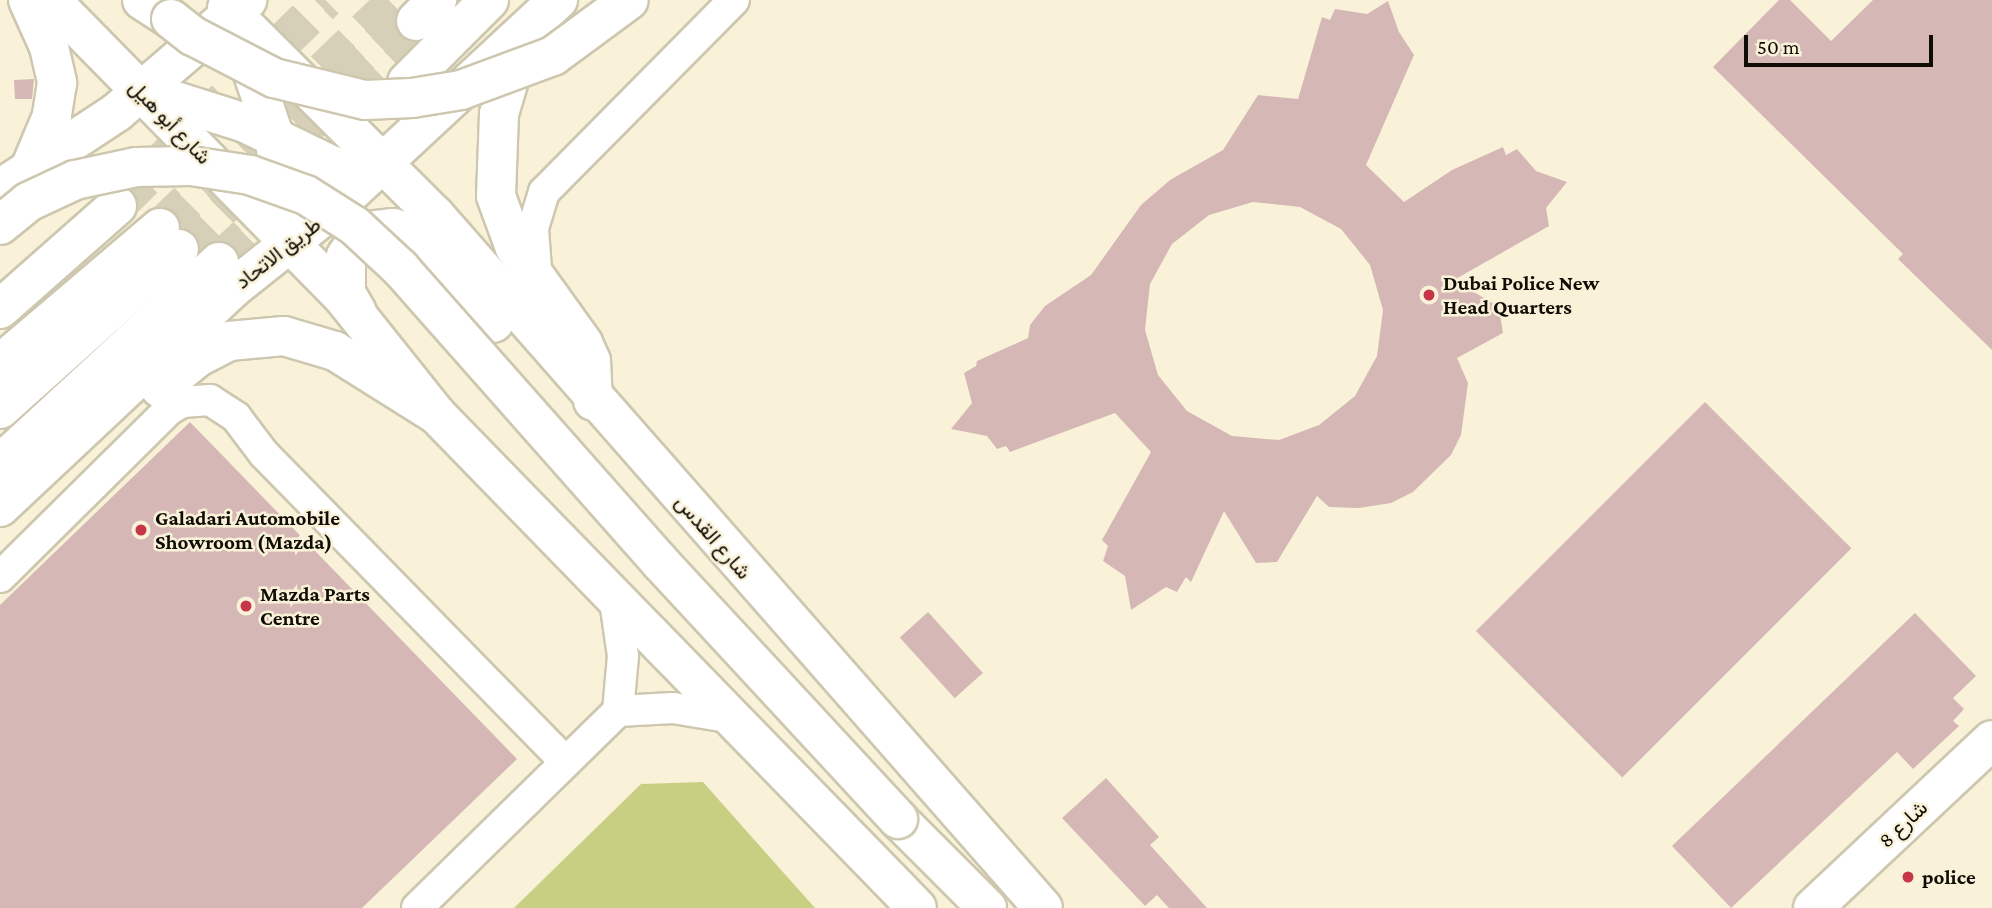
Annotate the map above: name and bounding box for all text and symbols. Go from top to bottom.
scale bar [1747,21,1936,65]
text: 50 m [1757,35,1800,59]
street label: شارع أبو هيل [124,75,216,169]
street label: طريق الاتحاد [230,212,326,294]
place label: Dubai Police New Head Quarters [1443,270,1599,320]
marker: Dubai Police New Head Quarters [1421,287,1437,303]
street label: شارع القدس [670,490,756,584]
place label: Galadari Automobile Showroom (Mazda) [155,505,340,555]
marker: Galadari Automobile Showroom (Mazda) [133,522,149,538]
place label: Mazda Parts Centre [260,581,370,631]
marker: Mazda Parts Centre [238,598,254,614]
street label: شارع 8 [1873,795,1933,853]
place label: police [1922,864,1976,890]
marker: police [1900,869,1916,885]

